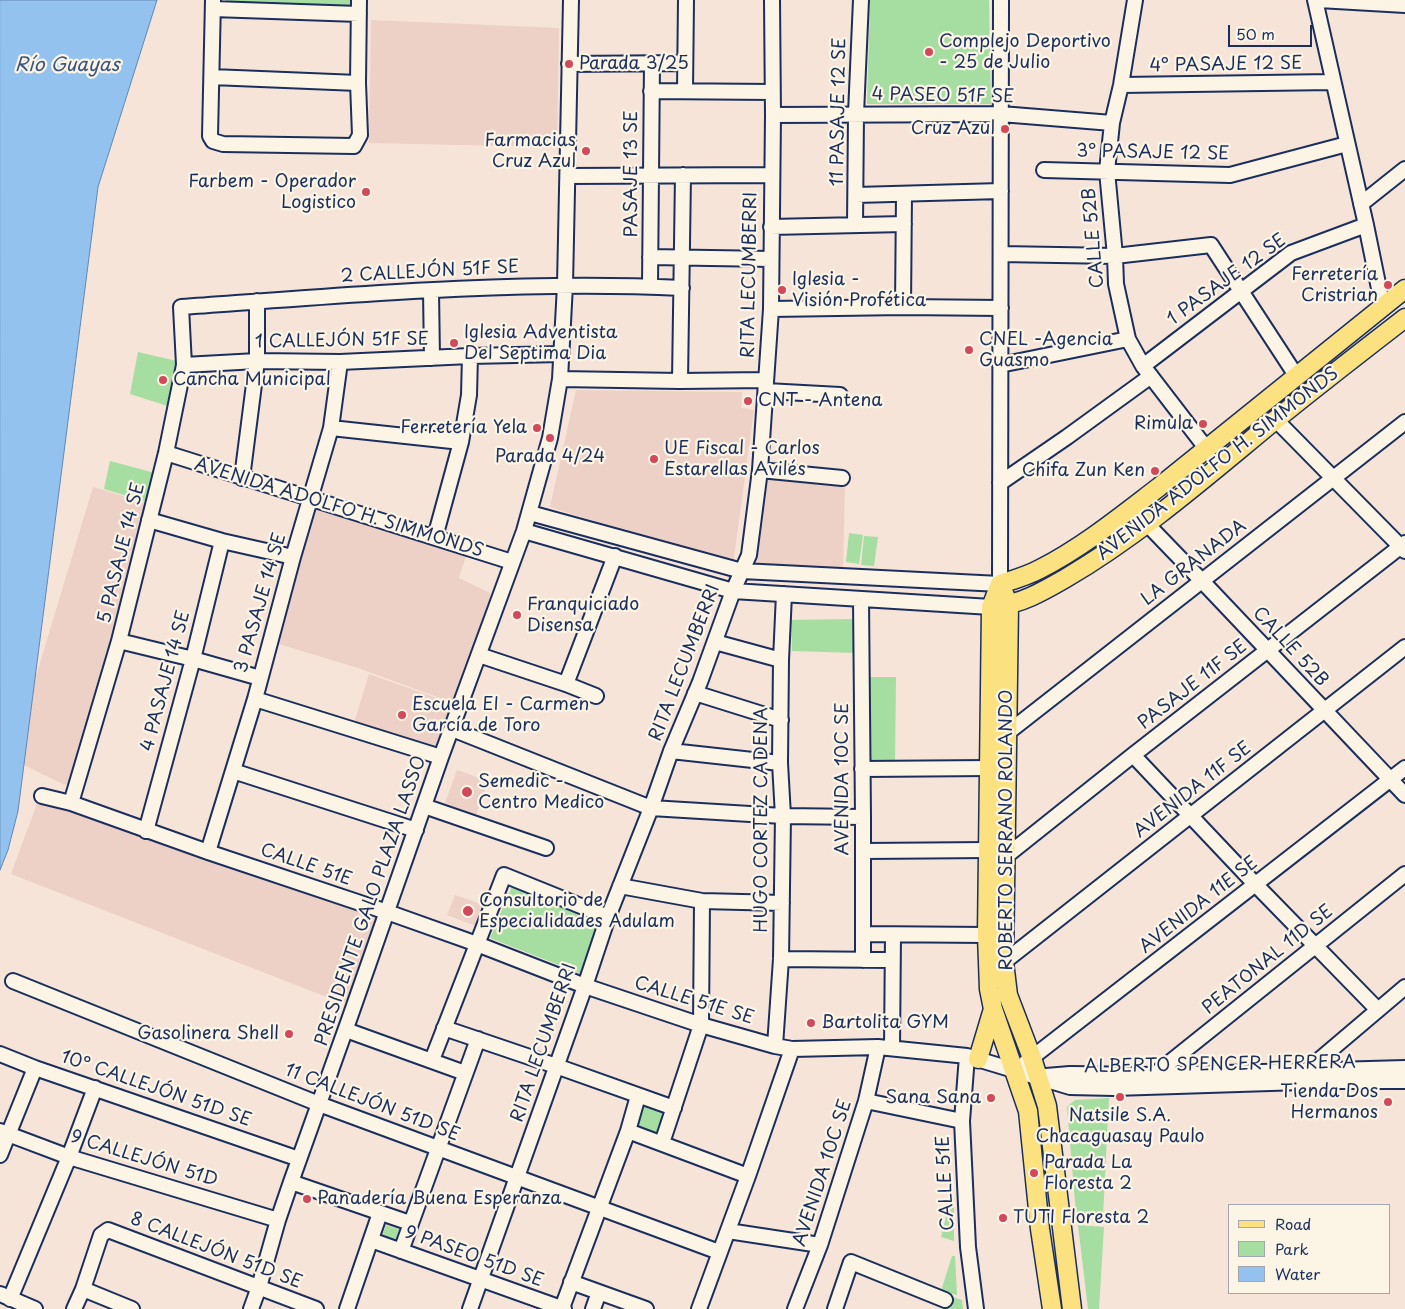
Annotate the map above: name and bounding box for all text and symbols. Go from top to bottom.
scale bar [1230,15,1314,47]
text: 50 m [1236,22,1275,45]
place label: Complejo Deportivo - 25 de Julio [939,31,1111,74]
street label: 11 PASAJE 12 SE [827,37,851,187]
marker: Complejo Deportivo - 25 de Julio [923,46,935,58]
place label: Parada 3/25 [579,53,689,75]
street label: 4° PASAJE 12 SE [1149,53,1303,77]
water label: Río Guayas [15,55,119,77]
marker: Parada 3/25 [563,58,575,70]
street label: 4 PASEO 51F SE [871,84,1015,108]
street label: PASAJE 13 SE [621,110,643,238]
place label: Cruz Azul [911,118,995,140]
marker: Cruz Azul [999,123,1011,135]
place label: Farmacias Cruz Azul [485,130,576,172]
street label: 3° PASAJE 12 SE [1076,141,1230,165]
marker: Farmacias Cruz Azul [580,145,592,157]
place label: Farbem - Operador Logistico [188,171,356,213]
marker: Farbem - Operador Logistico [360,186,372,198]
street label: CALLE 52B [1079,187,1109,289]
street label: RITA LECUMBERRI [738,192,762,358]
street label: 1 PASAJE 12 SE [1163,230,1291,330]
street label: 2 CALLEJÓN 51F SE [340,257,520,287]
place label: Ferretería Cristrian [1291,264,1378,306]
place label: Iglesia - Visión Profética [792,269,926,312]
marker: Ferretería Cristrian [1382,279,1394,291]
marker: Iglesia - Visión Profética [776,284,788,296]
place label: Iglesia Adventista Del Septima Dia [464,322,618,364]
street label: 1 CALLEJÓN 51F SE [255,329,429,353]
place label: CNEL -Agencia Guasmo [979,329,1113,372]
marker: Iglesia Adventista Del Septima Dia [448,337,460,349]
marker: CNEL -Agencia Guasmo [963,344,975,356]
street label: AVENIDA ADOLFO H. SIMMONDS [1093,363,1343,565]
place label: Cancha Municipal [173,369,331,391]
marker: Cancha Municipal [157,374,169,386]
place label: CNT - Antena [758,390,882,412]
marker: CNT - Antena [742,395,754,407]
place label: Rimula [1134,413,1193,435]
place label: Ferretería Yela [400,417,527,439]
marker: Rimula [1197,418,1209,430]
marker: Ferretería Yela [531,422,543,434]
marker: Parada 4/24 [544,432,556,444]
place label: UE Fiscal - Carlos Estarellas Avilés [664,438,820,480]
place label: Parada 4/24 [495,446,605,468]
marker: UE Fiscal - Carlos Estarellas Avilés [648,453,660,465]
street label: AVENIDA ADOLFO H. SIMMONDS [192,454,486,562]
place label: Chifa Zun Ken [1022,460,1145,482]
marker: Chifa Zun Ken [1149,465,1161,477]
street label: 5 PASAJE 14 SE [94,480,150,626]
street label: LA GRANADA [1137,515,1251,611]
street label: 3 PASAJE 14 SE [231,530,291,676]
street label: RITA LECUMBERRI [645,582,725,744]
place label: Franquiciado Disensa [527,594,639,636]
street label: CALLE 52B [1248,603,1332,691]
street label: 4 PASAJE 14 SE [137,608,195,754]
marker: Franquiciado Disensa [511,609,523,621]
street label: PASAJE 11F SE [1134,636,1252,734]
street label: ROBERTO SERRANO ROLANDO [996,689,1018,971]
place label: Escuela EI - Carmen García de Toro [412,694,589,736]
street label: AVENIDA 10C SE [832,702,854,856]
street label: HUGO CORTEZ CADENA [751,707,773,933]
marker: Escuela EI - Carmen García de Toro [396,709,408,721]
street label: AVENIDA 11F SE [1130,737,1256,843]
street label: PRESIDENTE GALO PLAZA LASSO [311,753,431,1049]
place label: Semedic - Centro Medico [478,771,604,814]
marker: Semedic - Centro Medico [460,785,474,799]
street label: CALLE 51E [257,839,355,891]
street label: AVENIDA 11E SE [1135,852,1263,958]
place label: Consultorio de Especialidades Adulam [479,890,675,932]
street label: PEATONAL 11D SE [1198,901,1338,1019]
marker: Consultorio de Especialidades Adulam [461,904,475,918]
street label: RITA LECUMBERRI [507,961,581,1125]
street label: CALLE 51E SE [632,973,756,1029]
place label: Bartolita GYM [821,1012,949,1034]
marker: Bartolita GYM [805,1017,817,1029]
place label: Gasolinera Shell [137,1023,279,1045]
marker: Gasolinera Shell [283,1028,295,1040]
street label: 10° CALLEJÓN 51D SE [58,1046,254,1132]
street label: ALBERTO SPENCER HERRERA [1084,1052,1356,1078]
street label: 11 CALLEJÓN 51D SE [281,1060,463,1146]
place label: Tienda Dos Hermanos [1280,1081,1378,1124]
place label: Sana Sana [885,1087,981,1109]
marker: Natsile S.A. Chacaguasay Paulo [1114,1091,1126,1103]
marker: Sana Sana [985,1092,997,1104]
marker: Tienda Dos Hermanos [1382,1096,1394,1108]
street label: AVENIDA 10C SE [789,1097,857,1249]
place label: Natsile S.A. Chacaguasay Paulo [1035,1105,1205,1148]
street label: 9 CALLEJÓN 51D [68,1126,220,1192]
street label: CALLE 51E [933,1135,959,1231]
place label: Parada La Floresta 2 [1044,1152,1132,1194]
marker: Parada La Floresta 2 [1028,1167,1040,1179]
place label: Panadería Buena Esperanza [317,1188,561,1210]
marker: Panadería Buena Esperanza [301,1193,313,1205]
legend [1228,1204,1390,1294]
place label: TUTI Floresta 2 [1013,1207,1149,1229]
street label: 8 CALLEJÓN 51D SE [127,1208,305,1294]
marker: TUTI Floresta 2 [997,1212,1009,1224]
text: Road [1275,1212,1311,1235]
street label: 9 PASEO 51D SE [402,1222,546,1292]
text: Park [1275,1237,1309,1260]
text: Water [1275,1262,1320,1285]

